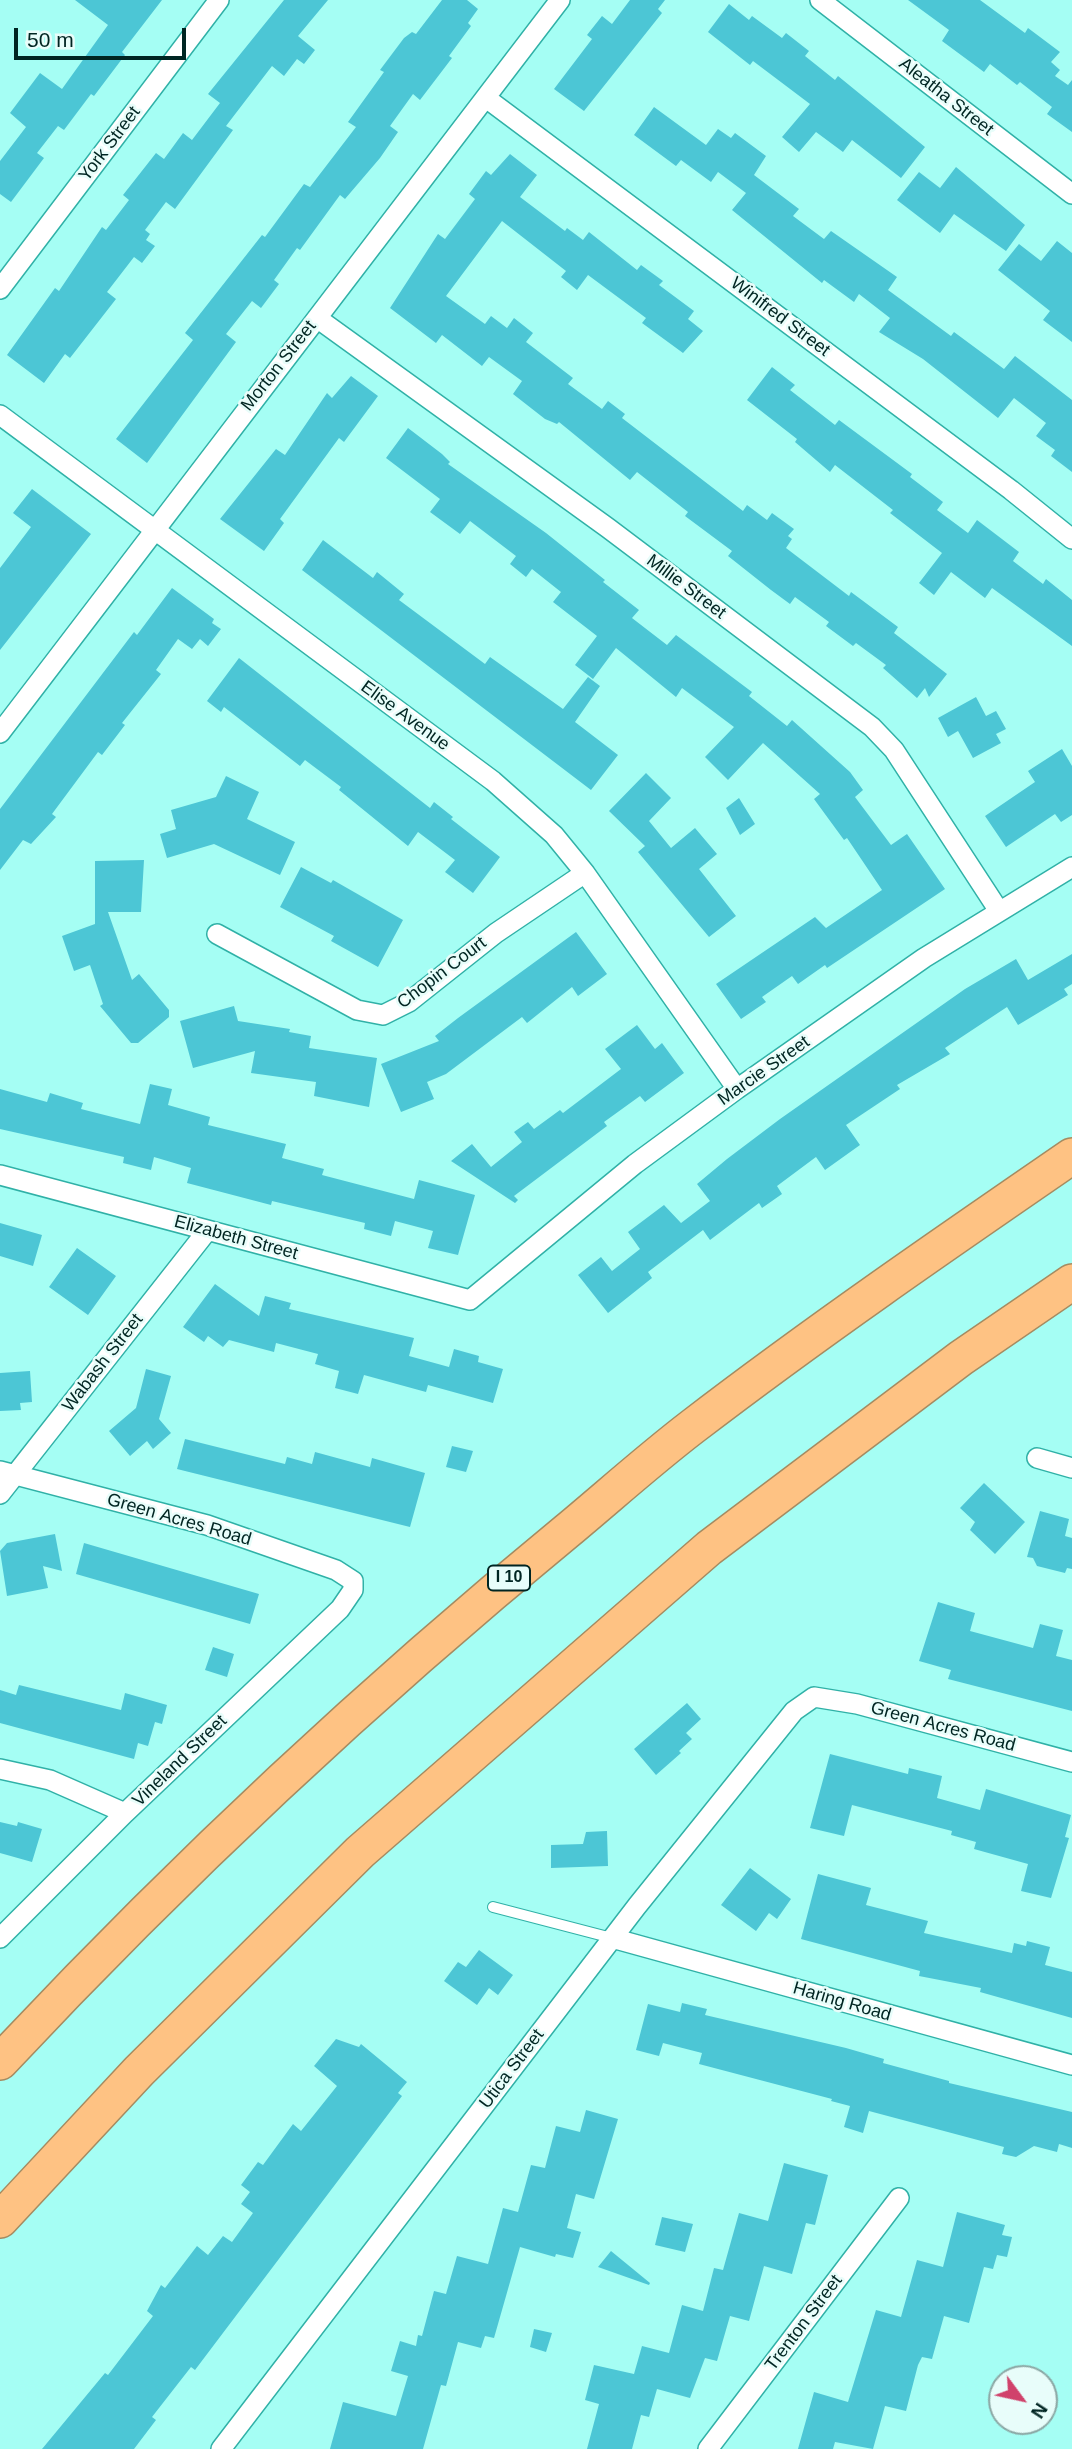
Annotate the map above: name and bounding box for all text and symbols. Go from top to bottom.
scale bar [18,14,189,58]
text: 50 m [27,28,74,51]
street label: Aleatha Street [894,53,998,141]
street label: York Street [75,102,145,186]
street label: Winifred Street [726,273,834,361]
street label: Morton Street [237,316,321,416]
street label: Millie Street [642,550,730,624]
street label: Elise Avenue [356,676,454,756]
street label: Chopin Court [393,932,491,1014]
street label: Marcie Street [714,1031,814,1111]
street label: Elizabeth Street [172,1211,300,1265]
street label: Wabash Street [58,1310,148,1416]
street label: Green Acres Road [104,1489,254,1551]
road number: I 10 [488,1566,530,1590]
street label: Green Acres Road [868,1697,1018,1757]
street label: Vineland Street [128,1711,232,1811]
street label: Haring Road [790,1978,894,2026]
street label: Utica Street [475,2025,549,2113]
street label: Trenton Street [761,2271,847,2375]
north arrow [988,2365,1058,2435]
text: N [1027,2399,1052,2422]

